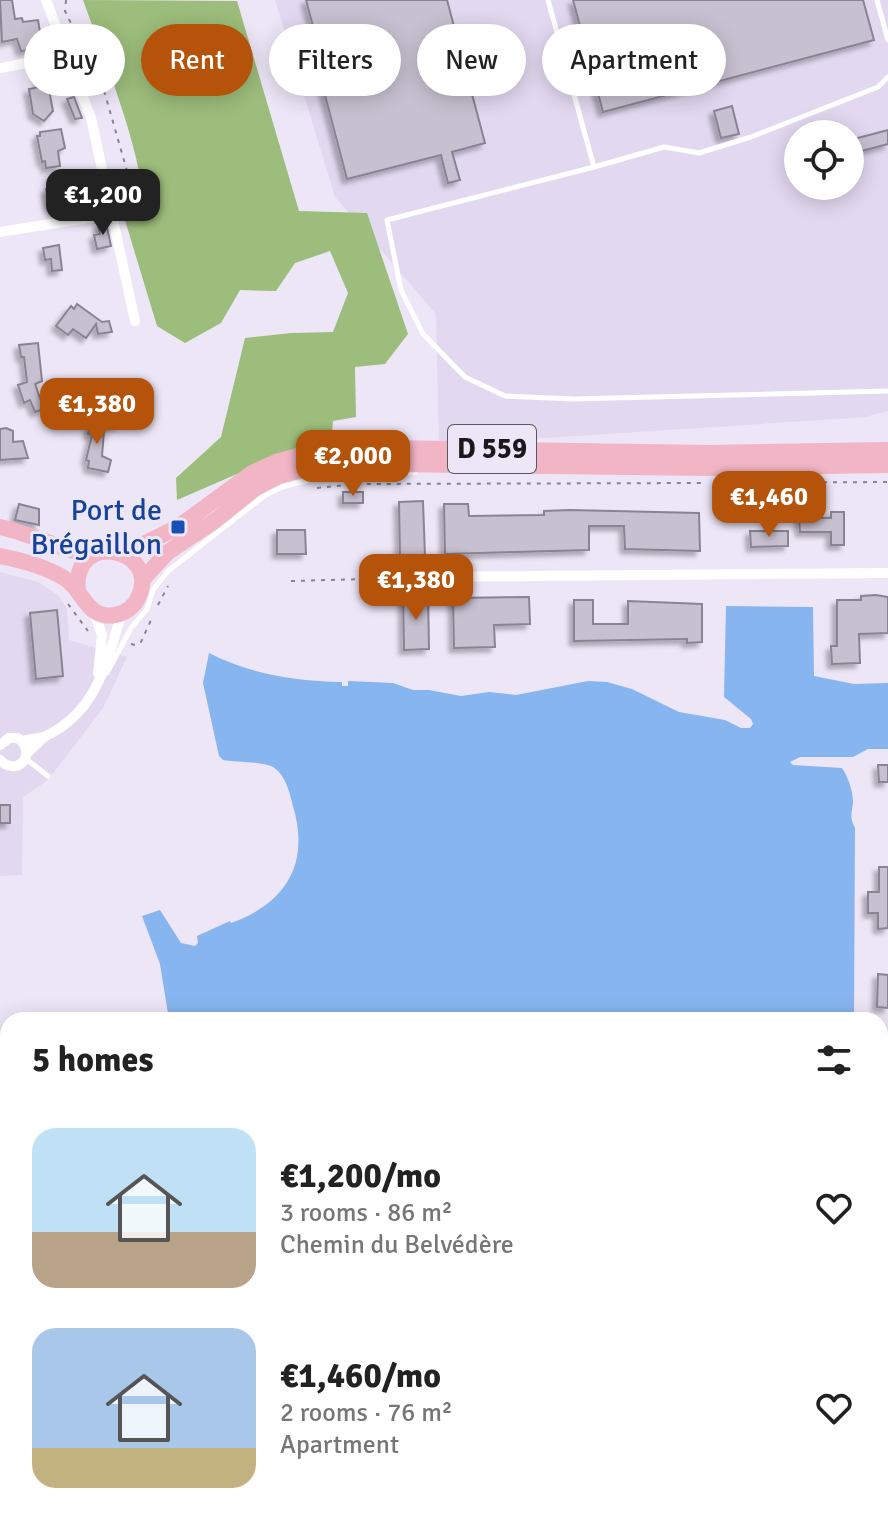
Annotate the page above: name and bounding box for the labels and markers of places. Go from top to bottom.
pin: €1,200 [38,169,168,237]
pin: €1,380 [32,378,162,446]
pin: €2,000 [288,430,418,498]
pin: €1,460 [704,471,834,539]
place label: Port de Brégaillon [31,492,162,563]
marker: Port de Brégaillon [169,518,187,536]
pin: €1,380 [351,554,481,622]

